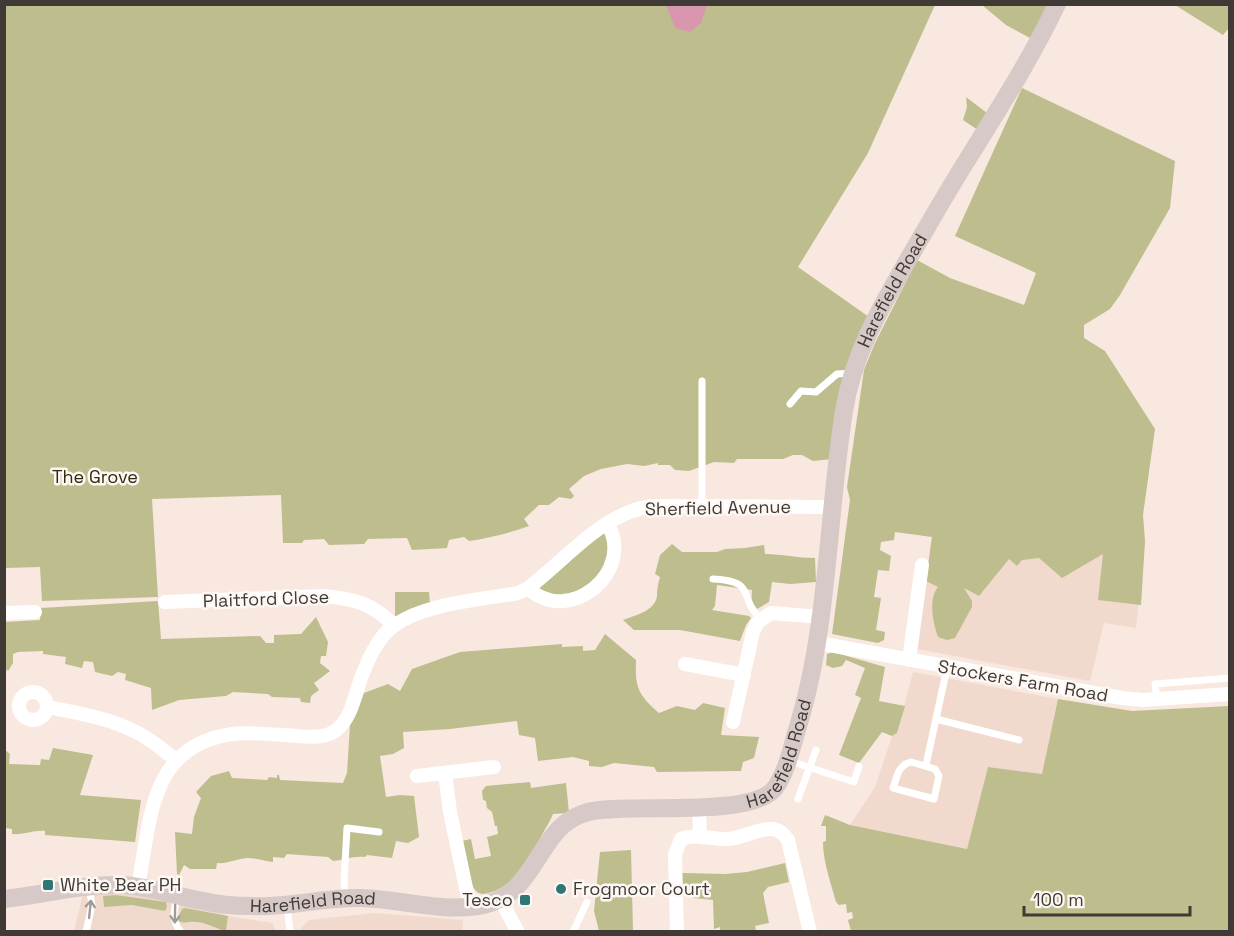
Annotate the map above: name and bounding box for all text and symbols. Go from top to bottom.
street label: Harefield Road [852,229,932,351]
park label: The Grove [52,465,138,488]
street label: Sherfield Avenue [645,495,791,520]
street label: Plaitford Close [202,585,329,612]
street label: Stockers Farm Road [936,654,1110,707]
street label: Harefield Road [743,697,816,813]
place label: White Bear PH [60,873,181,896]
place label: Frogmoor Court [573,877,710,900]
marker: White Bear PH [41,878,55,892]
scale bar [1024,879,1190,917]
marker: Frogmoor Court [554,882,568,896]
street label: Harefield Road [249,886,377,917]
place label: Tesco [462,888,513,911]
text: 100 m [1033,888,1084,911]
marker: Tesco [518,893,532,907]
one-way arrow [85,900,96,919]
one-way arrow [170,904,181,923]

